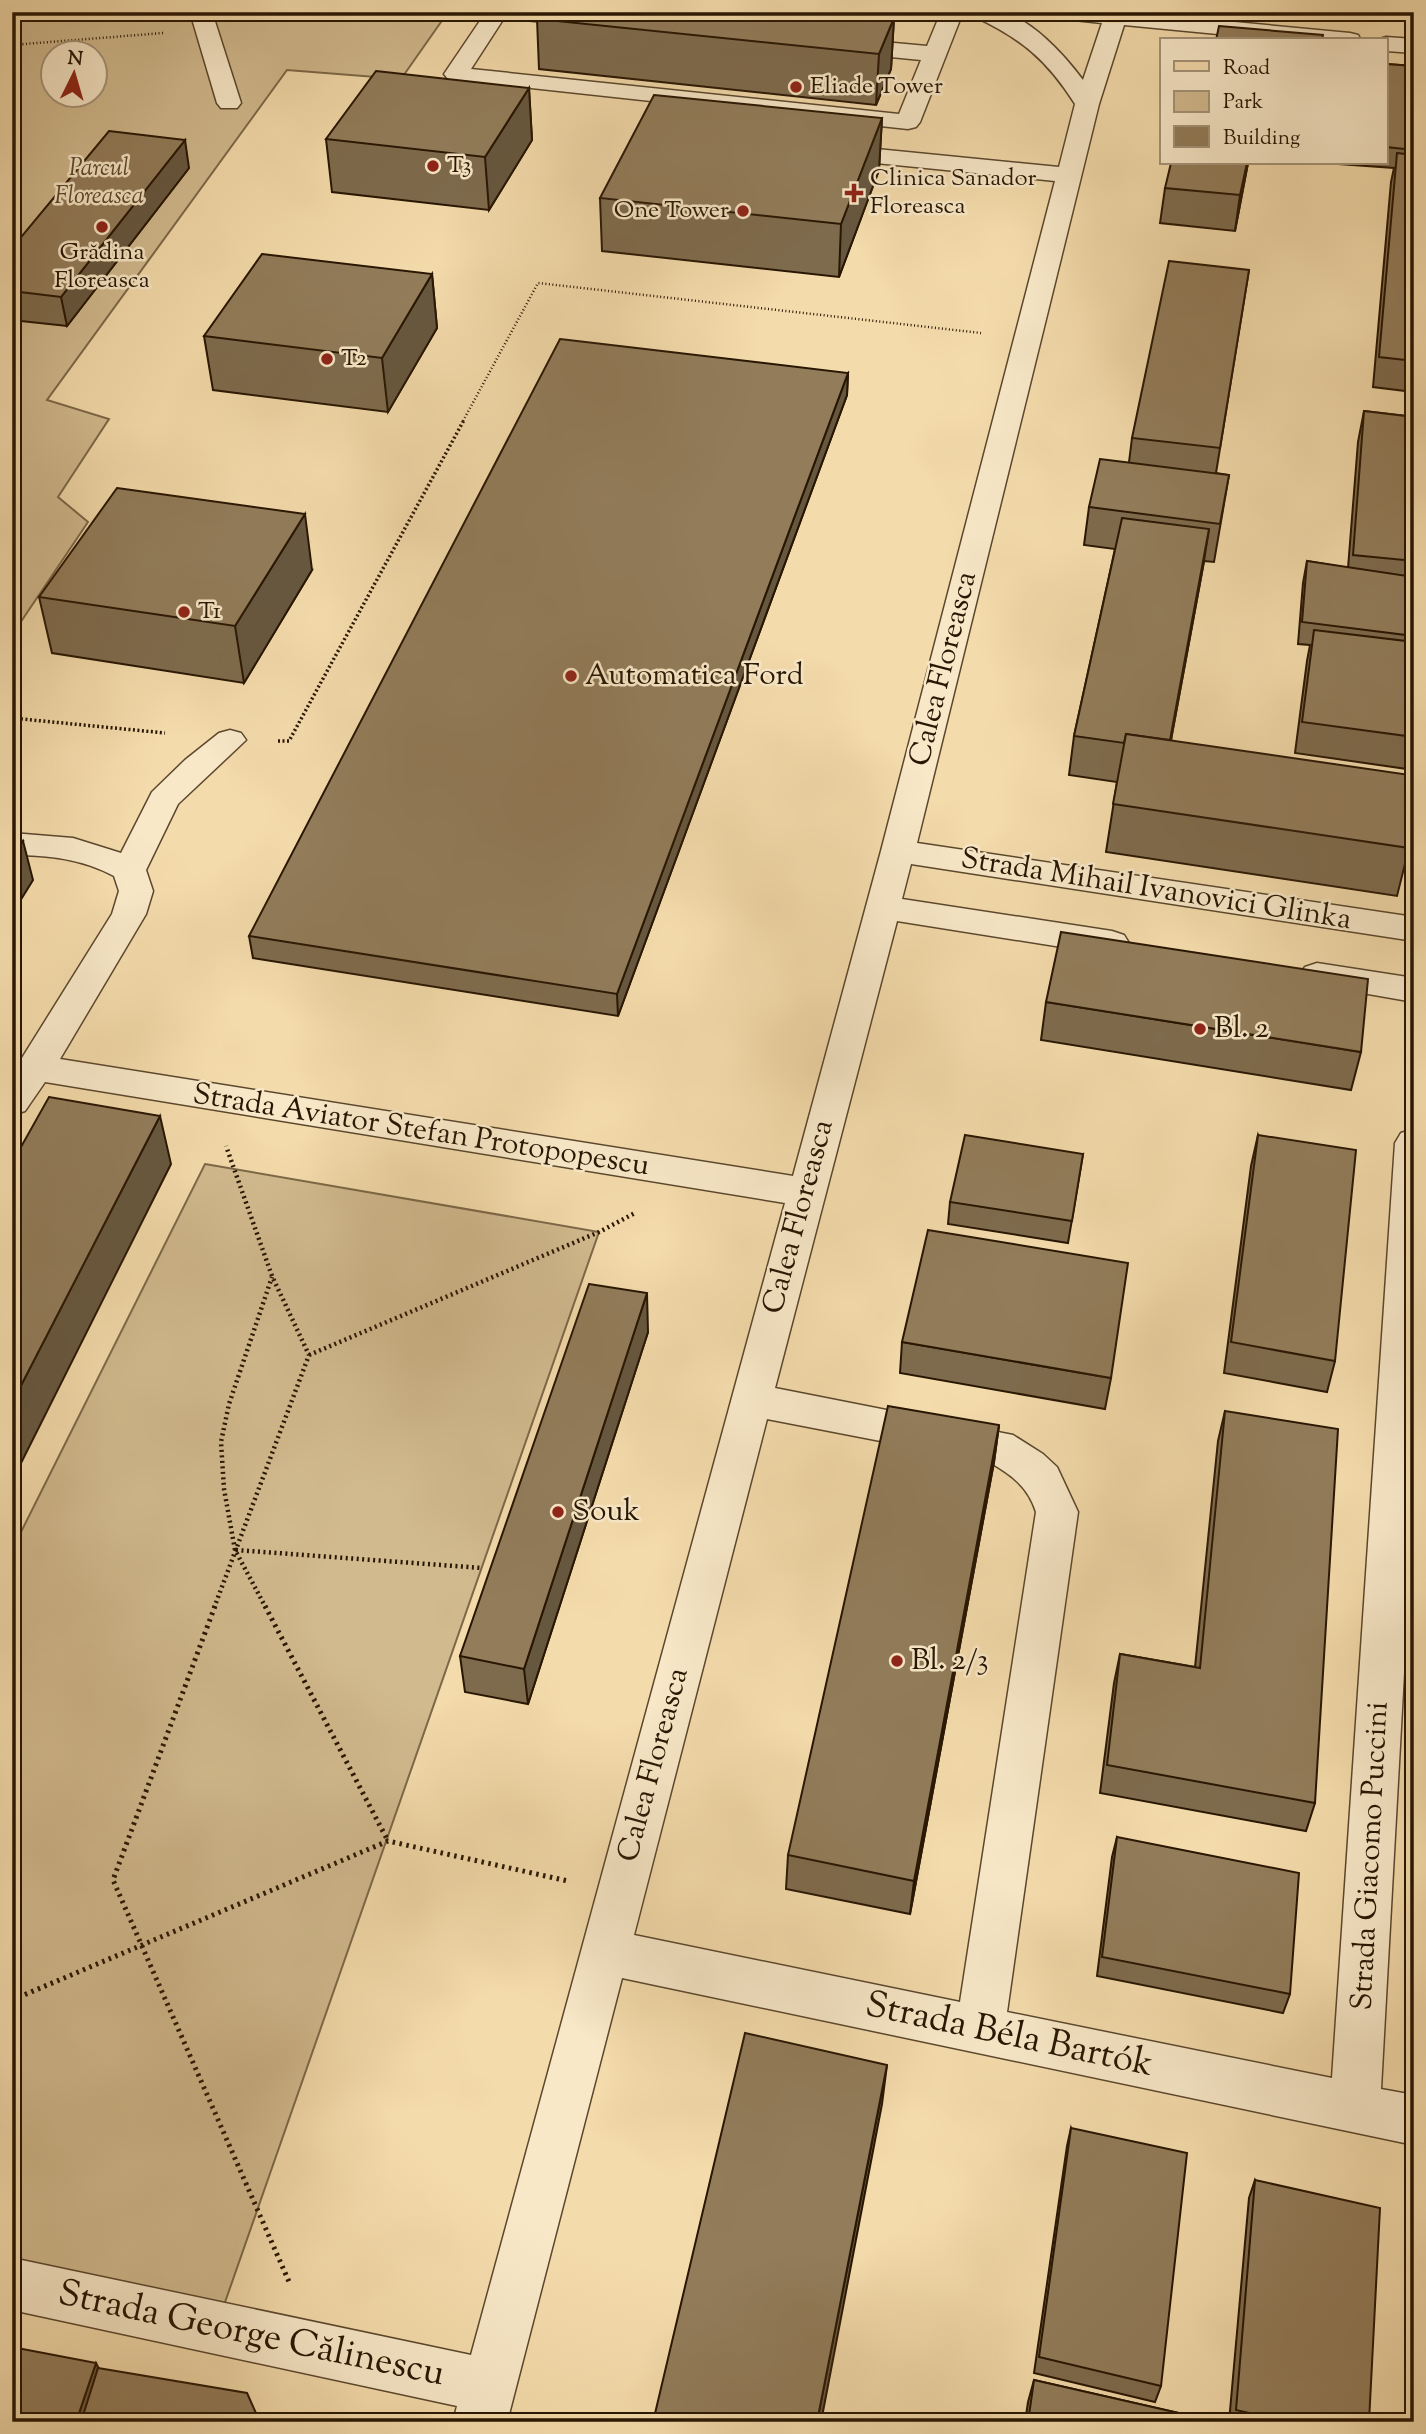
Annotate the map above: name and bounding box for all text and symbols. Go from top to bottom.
north arrow [38,38,108,108]
legend [1160,38,1388,164]
text: N [67,45,84,74]
text: Road [1223,54,1270,84]
place label: Eliade Tower [810,70,943,104]
marker: Eliade Tower [788,79,804,95]
text: Park [1223,88,1264,118]
text: Building [1223,124,1300,154]
place label: T3 [447,149,471,183]
park label: Parcul Floreasca [54,152,144,214]
marker: T3 [425,158,441,174]
place label: Clinica Sanador Floreasca [870,162,1037,224]
marker: Clinica Sanador Floreasca [844,183,864,203]
place label: One Tower [614,194,729,228]
marker: One Tower [735,203,751,219]
marker: Grădina Floreasca [94,219,110,235]
place label: Grădina Floreasca [54,236,150,298]
place label: T2 [341,342,367,376]
marker: T2 [319,351,335,367]
street label: Calea Floreasca [899,567,989,771]
place label: T1 [198,595,221,629]
marker: T1 [176,604,192,620]
place label: Automatica Ford [585,655,804,698]
marker: Automatica Ford [563,668,579,684]
street label: Strada Mihail Ivanovici Glinka [958,838,1355,942]
place label: Bl. 2 [1214,1008,1269,1051]
marker: Bl. 2 [1192,1021,1208,1037]
street label: Strada Aviator Stefan Protopopescu [190,1074,652,1188]
street label: Calea Floreasca [752,1115,846,1319]
place label: Souk [572,1491,640,1534]
marker: Souk [550,1504,566,1520]
place label: Bl. 2/3 [911,1640,989,1683]
marker: Bl. 2/3 [889,1653,905,1669]
street label: Calea Floreasca [607,1663,701,1867]
street label: Strada Giacomo Puccini [1341,1700,1401,2012]
street label: Strada Béla Bartók [860,1979,1158,2093]
street label: Strada George Călinescu [53,2268,449,2402]

